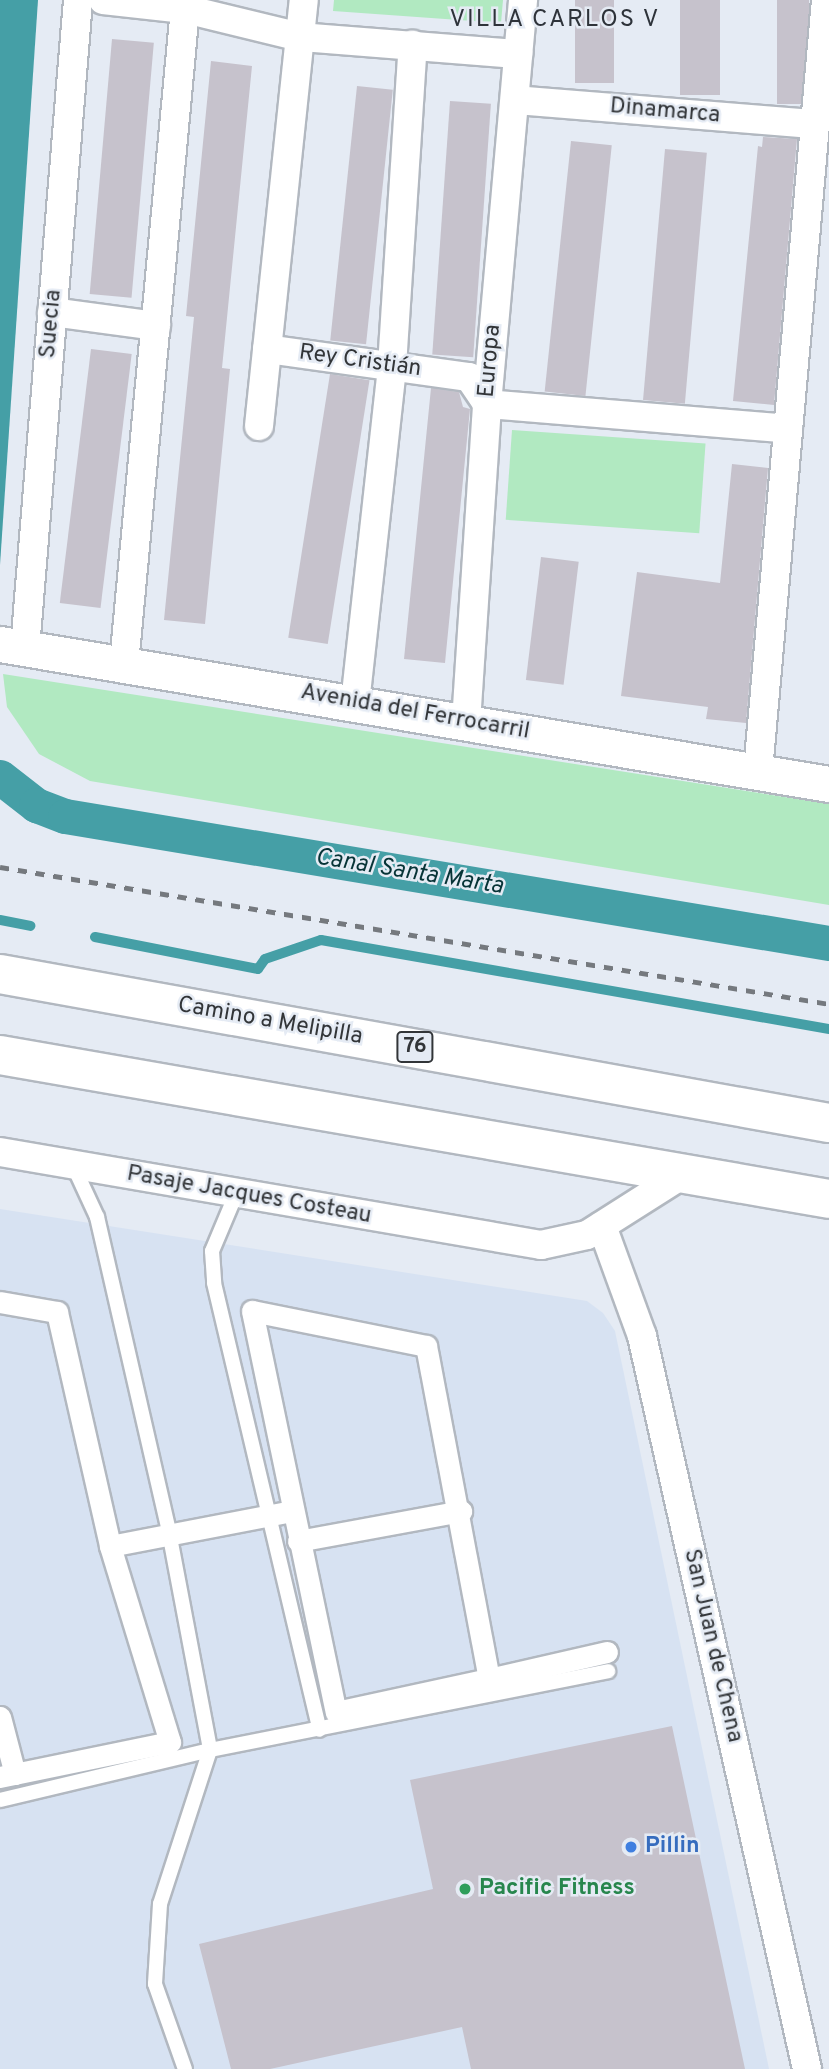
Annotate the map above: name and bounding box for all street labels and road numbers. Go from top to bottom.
street label: Dinamarca [609,93,721,131]
street label: Suecia [35,289,69,359]
street label: Europa [474,323,508,399]
street label: Rey Cristián [297,340,423,384]
street label: Avenida del Ferrocarril [298,679,532,747]
street label: Camino a Melipilla [175,992,365,1052]
road number: 76 [396,1030,434,1064]
street label: Pasaje Jacques Costeau [125,1161,373,1231]
street label: San Juan de Chena [676,1547,748,1745]

